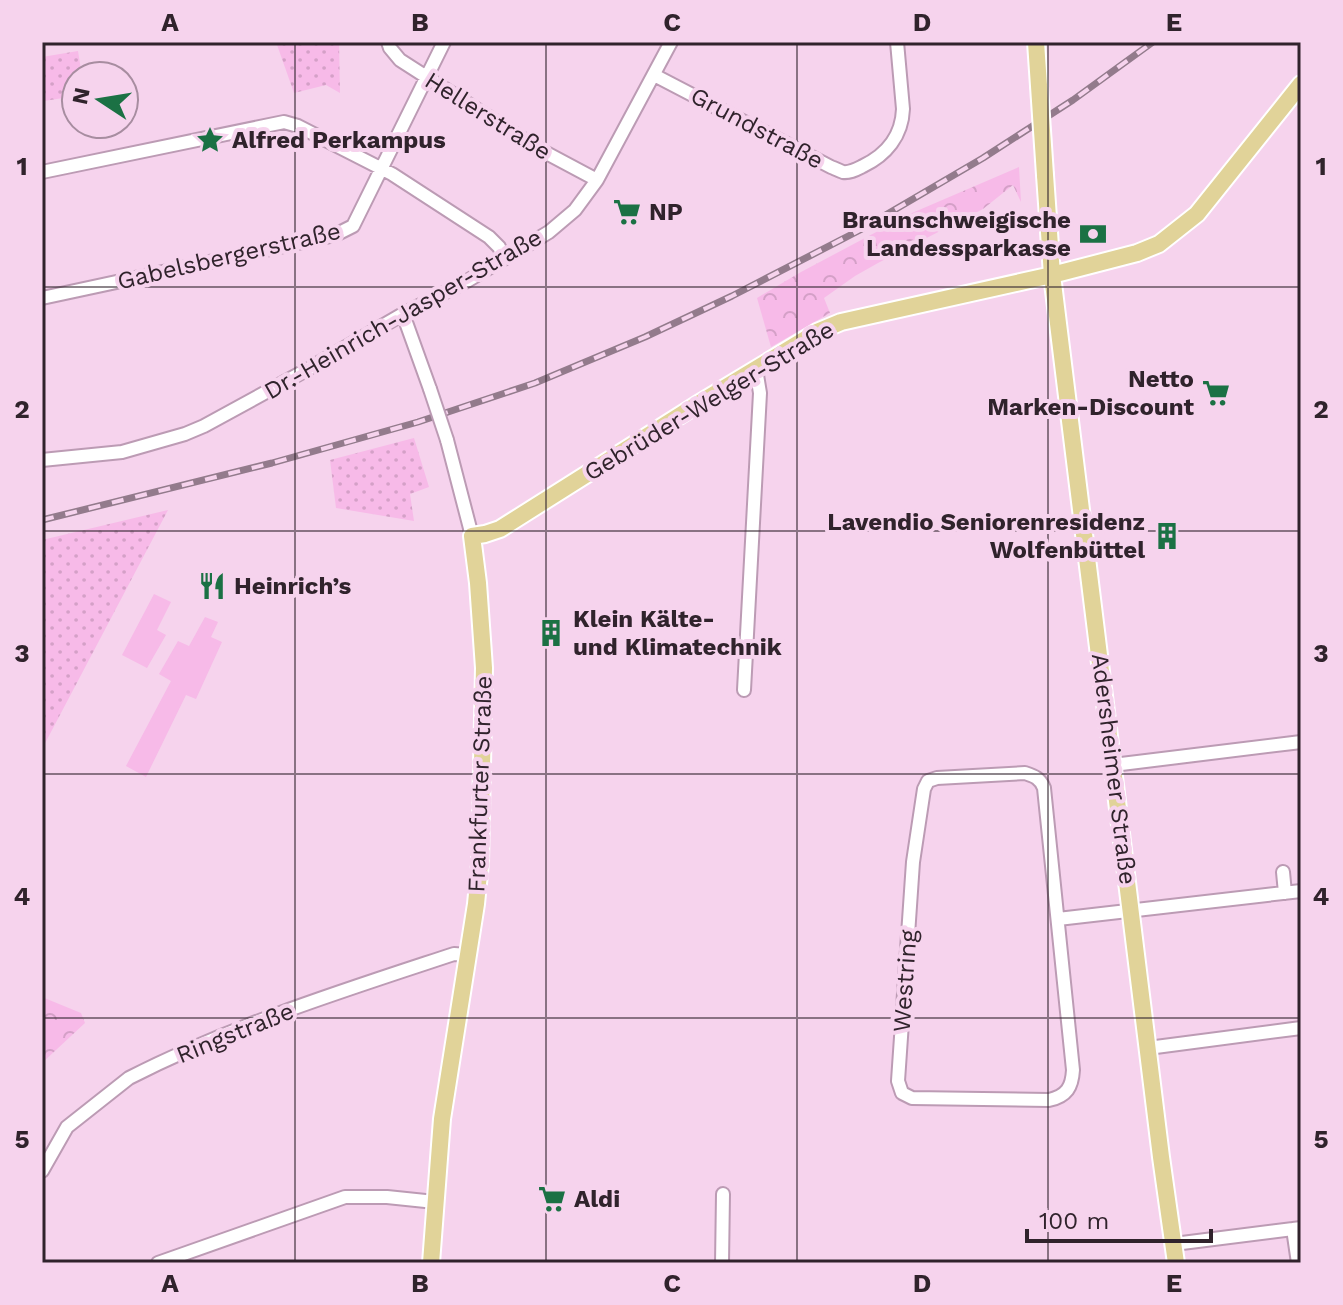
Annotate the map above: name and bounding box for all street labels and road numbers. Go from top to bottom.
street label: Hellerstraße [420,66,556,166]
street label: Grundstraße [686,81,828,175]
street label: Gabelsbergerstraße [115,217,343,295]
street label: Dr.-Heinrich-Jasper-Straße [259,223,547,405]
street label: Gebrüder-Welger-Straße [579,315,839,487]
street label: Adersheimer Straße [1086,652,1142,886]
street label: Frankfurter Straße [462,675,498,893]
street label: Westring [887,929,923,1033]
street label: Ringstraße [172,997,298,1069]

